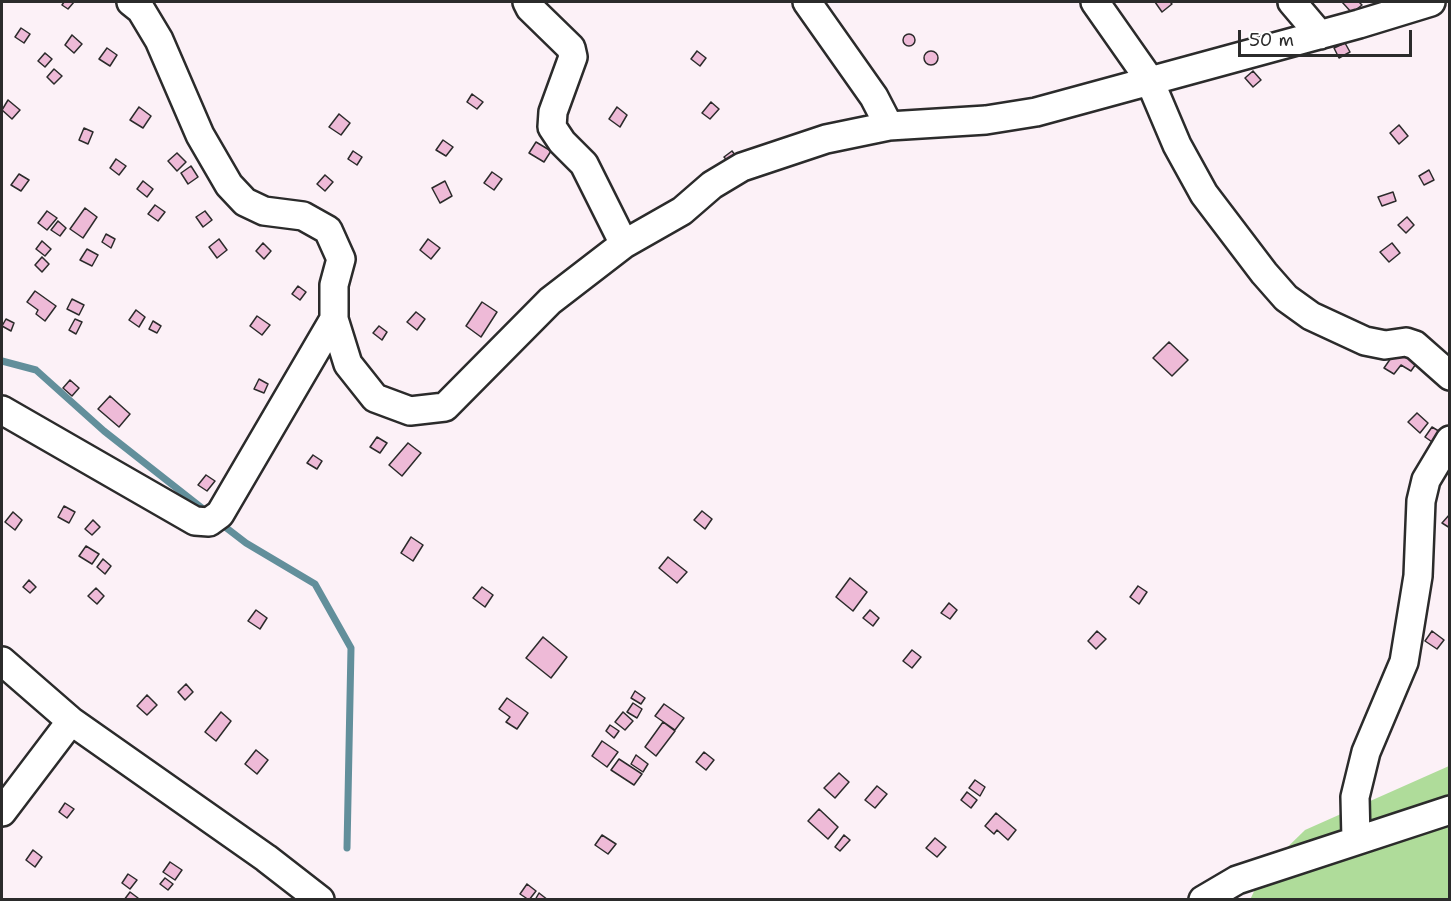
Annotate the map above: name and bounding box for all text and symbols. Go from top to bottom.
scale bar [1241,18,1415,56]
text: 50 m [1249,28,1294,52]

